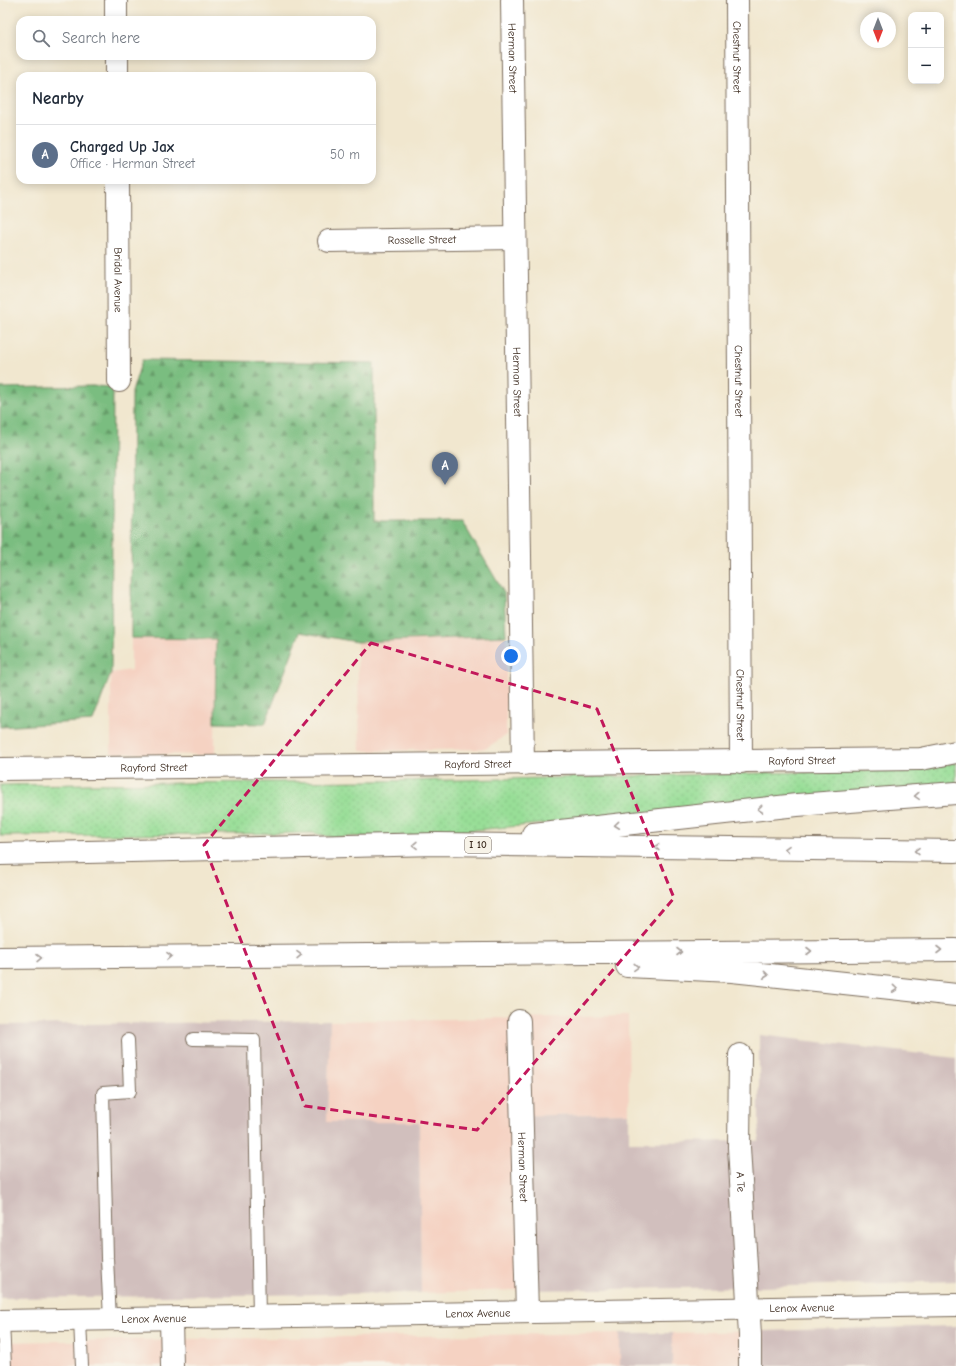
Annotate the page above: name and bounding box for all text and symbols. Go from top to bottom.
north arrow [860,12,896,48]
map controls [908,12,944,84]
button: + [908,12,944,48]
search box [16,16,376,60]
street label: Chestnut Street [731,21,744,94]
street label: Herman Street [506,23,520,94]
icon: search [30,27,52,49]
text: Search here [62,29,140,47]
button: − [908,48,944,84]
text: Nearby [32,89,83,108]
text: Charged Up Jax [70,138,174,156]
text: A [41,147,49,162]
text: 50 m [330,147,360,162]
text: Office · Herman Street [70,156,195,171]
street label: Rosselle Street [388,232,457,247]
street label: Bridal Avenue [112,248,125,313]
street label: Chestnut Street [732,345,746,418]
street label: Herman Street [510,347,525,418]
pin: A [432,452,458,485]
your location [501,646,521,666]
street label: Chestnut Street [734,669,747,742]
street label: Rayford Street [768,753,836,767]
street label: Rayford Street [444,757,512,771]
street label: Rayford Street [120,760,188,774]
one-way arrow [914,792,920,801]
one-way arrow [757,804,763,813]
one-way arrow [613,820,620,829]
road number: I 10 [465,837,491,853]
one-way arrow [412,841,418,849]
one-way arrow [654,843,660,851]
one-way arrow [784,845,790,853]
one-way arrow [914,847,920,855]
one-way arrow [936,946,942,954]
one-way arrow [806,947,812,955]
one-way arrow [676,948,682,956]
one-way arrow [296,951,302,959]
one-way arrow [166,952,172,960]
one-way arrow [36,953,42,962]
one-way arrow [633,962,640,971]
one-way arrow [763,970,769,979]
one-way arrow [892,984,898,993]
street label: Herman Street [516,1132,530,1203]
street label: A Te [734,1171,748,1193]
street label: Lenox Avenue [769,1301,835,1315]
street label: Lenox Avenue [445,1306,511,1320]
street label: Lenox Avenue [121,1311,187,1325]

